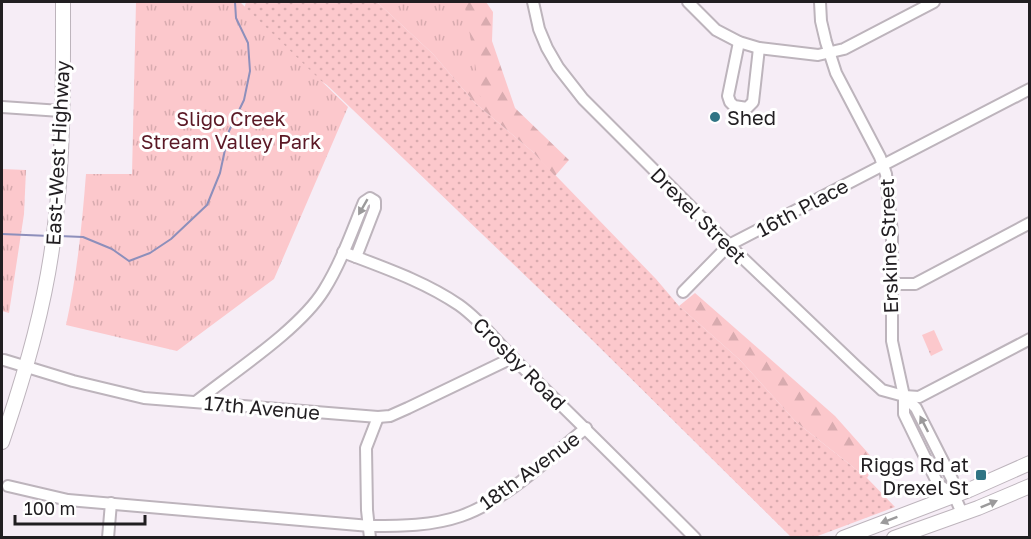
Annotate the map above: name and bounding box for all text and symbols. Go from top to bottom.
street label: East-West Highway [40,60,74,246]
place label: Shed [727,105,776,129]
park label: Sligo Creek Stream Valley Park [141,106,321,153]
marker: Shed [708,110,722,124]
street label: Drexel Street [646,162,752,268]
street label: 16th Place [752,173,852,241]
street label: Erskine Street [874,178,902,314]
one-way arrow [358,199,369,216]
street label: Crosby Road [469,312,571,414]
street label: 17th Avenue [203,390,321,424]
one-way arrow [919,416,929,433]
street label: 18th Avenue [474,426,584,514]
place label: Riggs Rd at Drexel St [860,452,969,499]
marker: Riggs Rd at Drexel St [974,468,988,482]
scale bar [15,488,146,526]
text: 100 m [24,497,75,519]
one-way arrow [980,499,998,509]
one-way arrow [880,516,898,525]

